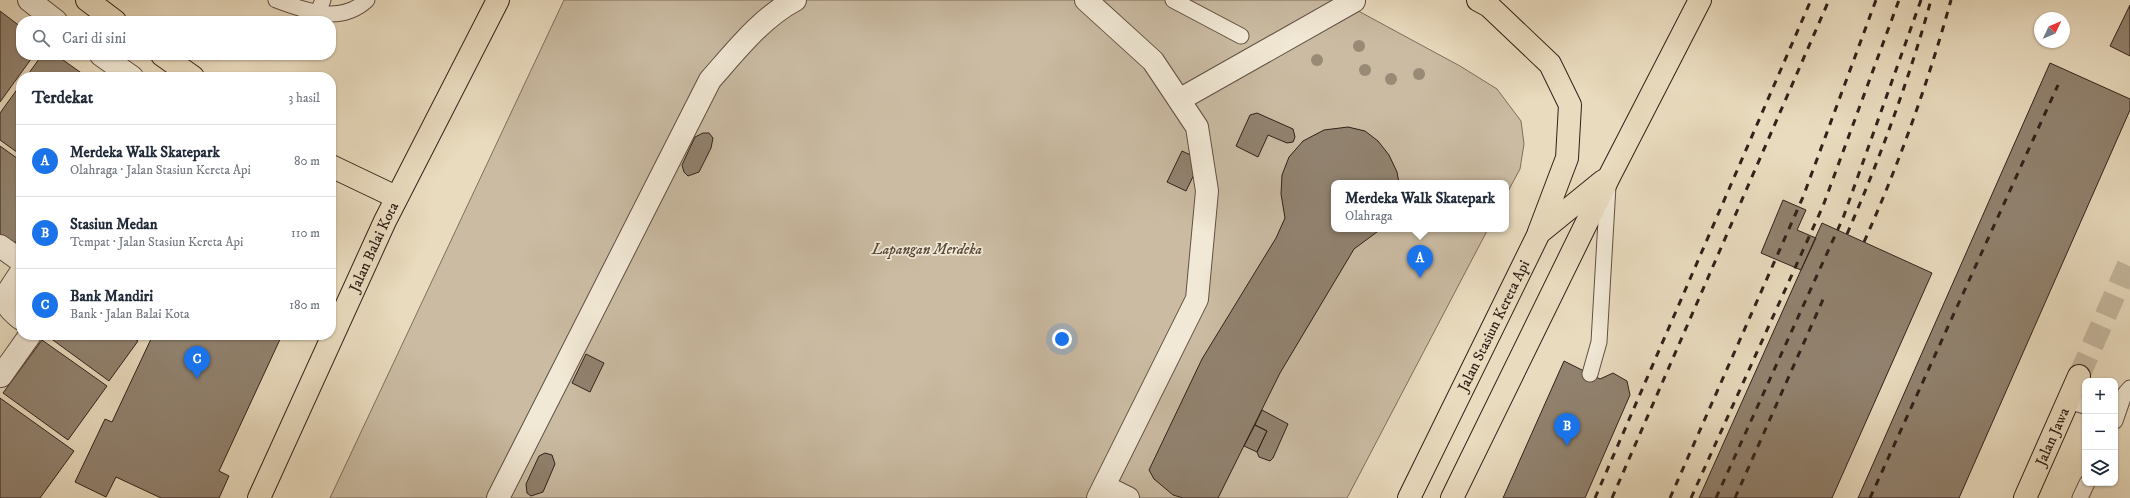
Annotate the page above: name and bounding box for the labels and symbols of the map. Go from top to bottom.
north arrow [2034,12,2070,48]
street label: Jalan Balai Kota [344,198,403,297]
park label: Lapangan Merdeka [871,240,982,259]
pin: A [1407,245,1433,278]
street label: Jalan Stasiun Kereta Api [1452,257,1534,396]
your location [1052,329,1072,349]
pin: C [184,346,210,379]
street label: Jalan Jawa [2030,404,2074,471]
pin: B [1554,413,1580,446]

